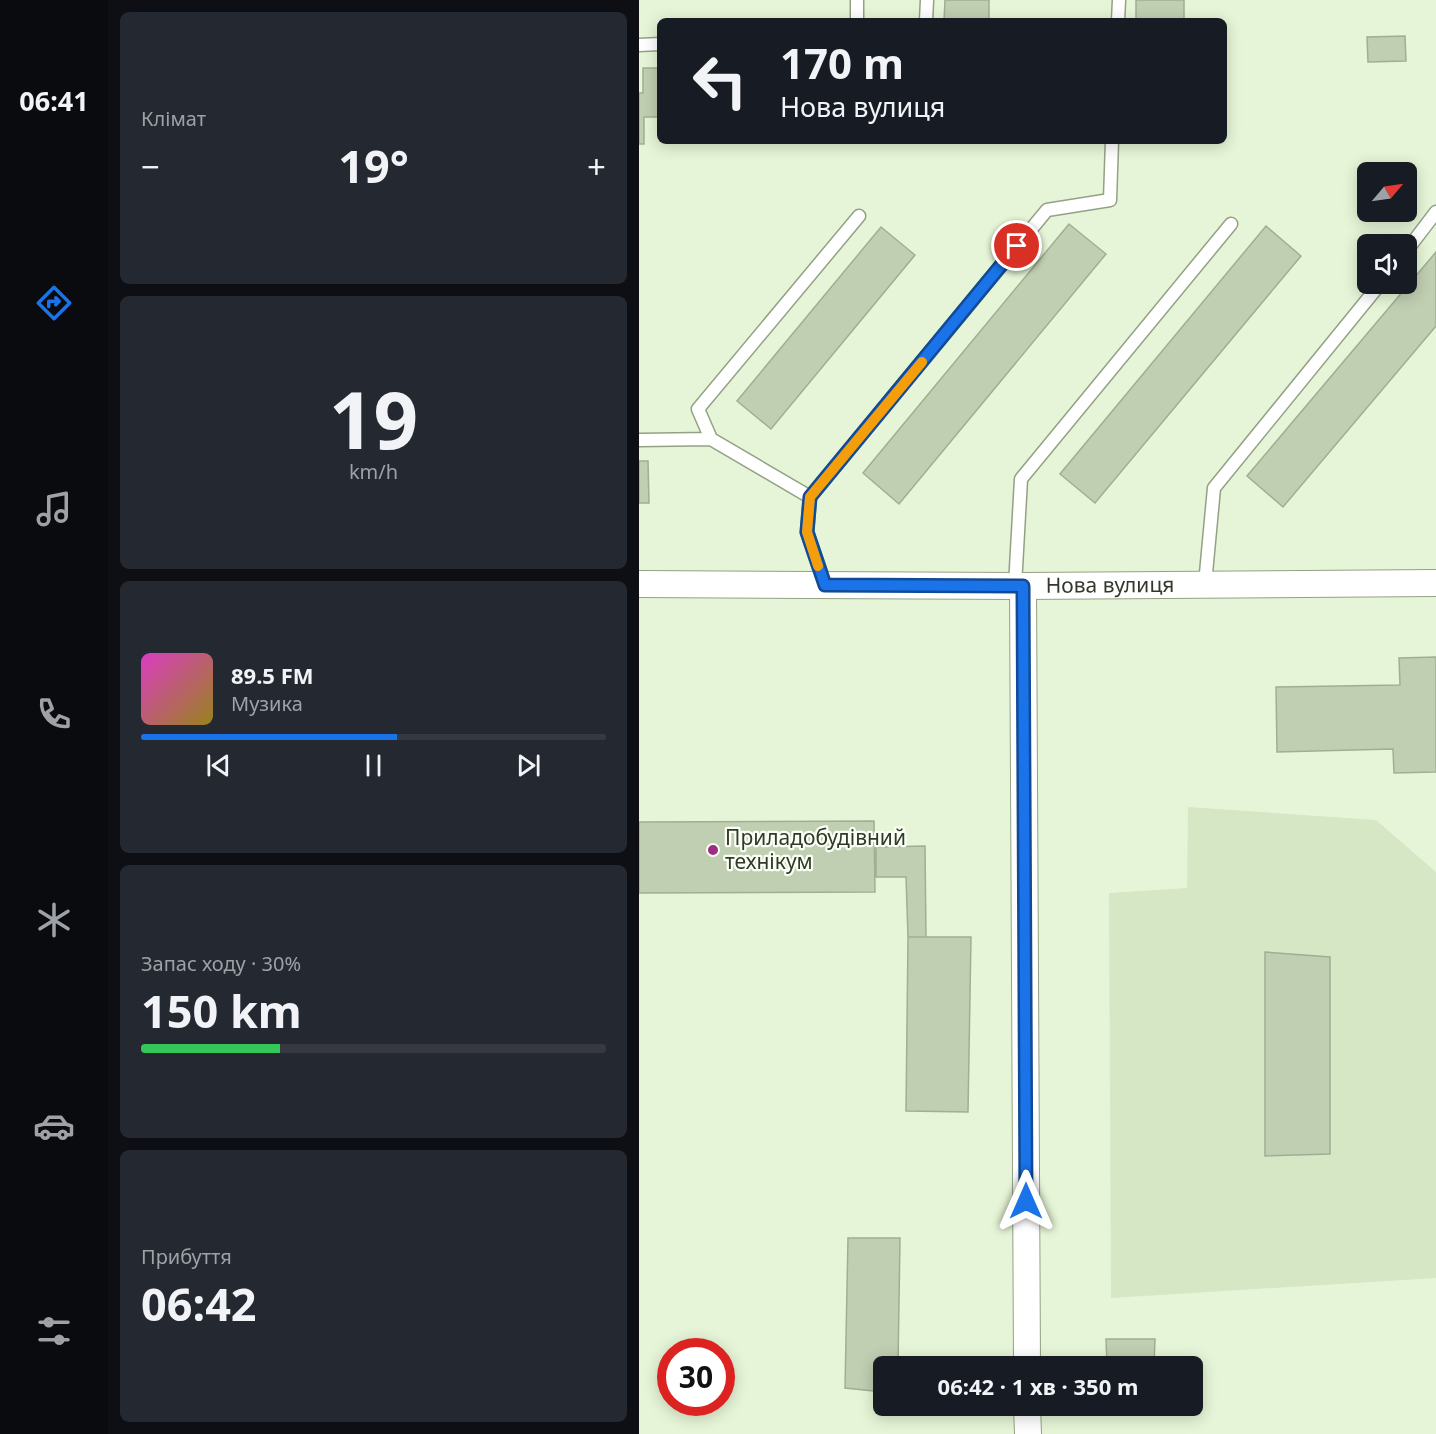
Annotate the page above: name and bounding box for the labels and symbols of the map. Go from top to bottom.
north arrow [1357,162,1417,222]
pin [991,220,1042,271]
street label: Нова вулиця [1046,570,1174,599]
place label: Приладобудівний технікум [725,823,906,875]
marker: Приладобудівний технікум [706,843,720,857]
position arrow [994,1169,1058,1233]
speed limit sign: 30 [657,1338,735,1416]

